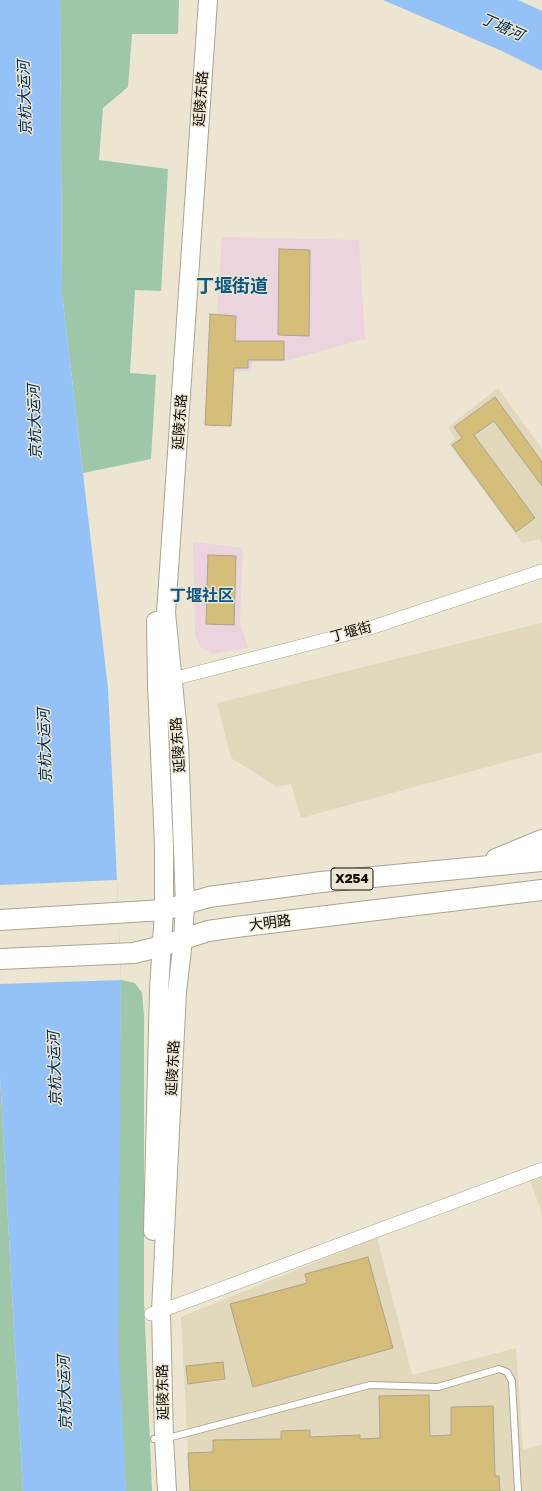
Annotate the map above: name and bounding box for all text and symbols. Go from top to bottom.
water label: 丁塘河 [478,10,526,44]
water label: 京杭大运河 [15,60,35,136]
street label: 延陵东路 [191,70,211,128]
district label: 丁堰街道 [196,275,268,297]
water label: 京杭大运河 [25,384,45,460]
street label: 延陵东路 [170,393,190,451]
district label: 丁堰社区 [170,586,234,606]
street label: 丁堰街 [329,618,373,646]
water label: 京杭大运河 [35,708,55,784]
street label: 延陵东路 [168,716,188,774]
road number: X254 [331,868,373,890]
street label: 大明路 [248,912,292,934]
water label: 京杭大运河 [45,1031,65,1107]
street label: 延陵东路 [163,1040,183,1096]
water label: 京杭大运河 [55,1355,75,1431]
street label: 延陵东路 [154,1364,172,1420]

